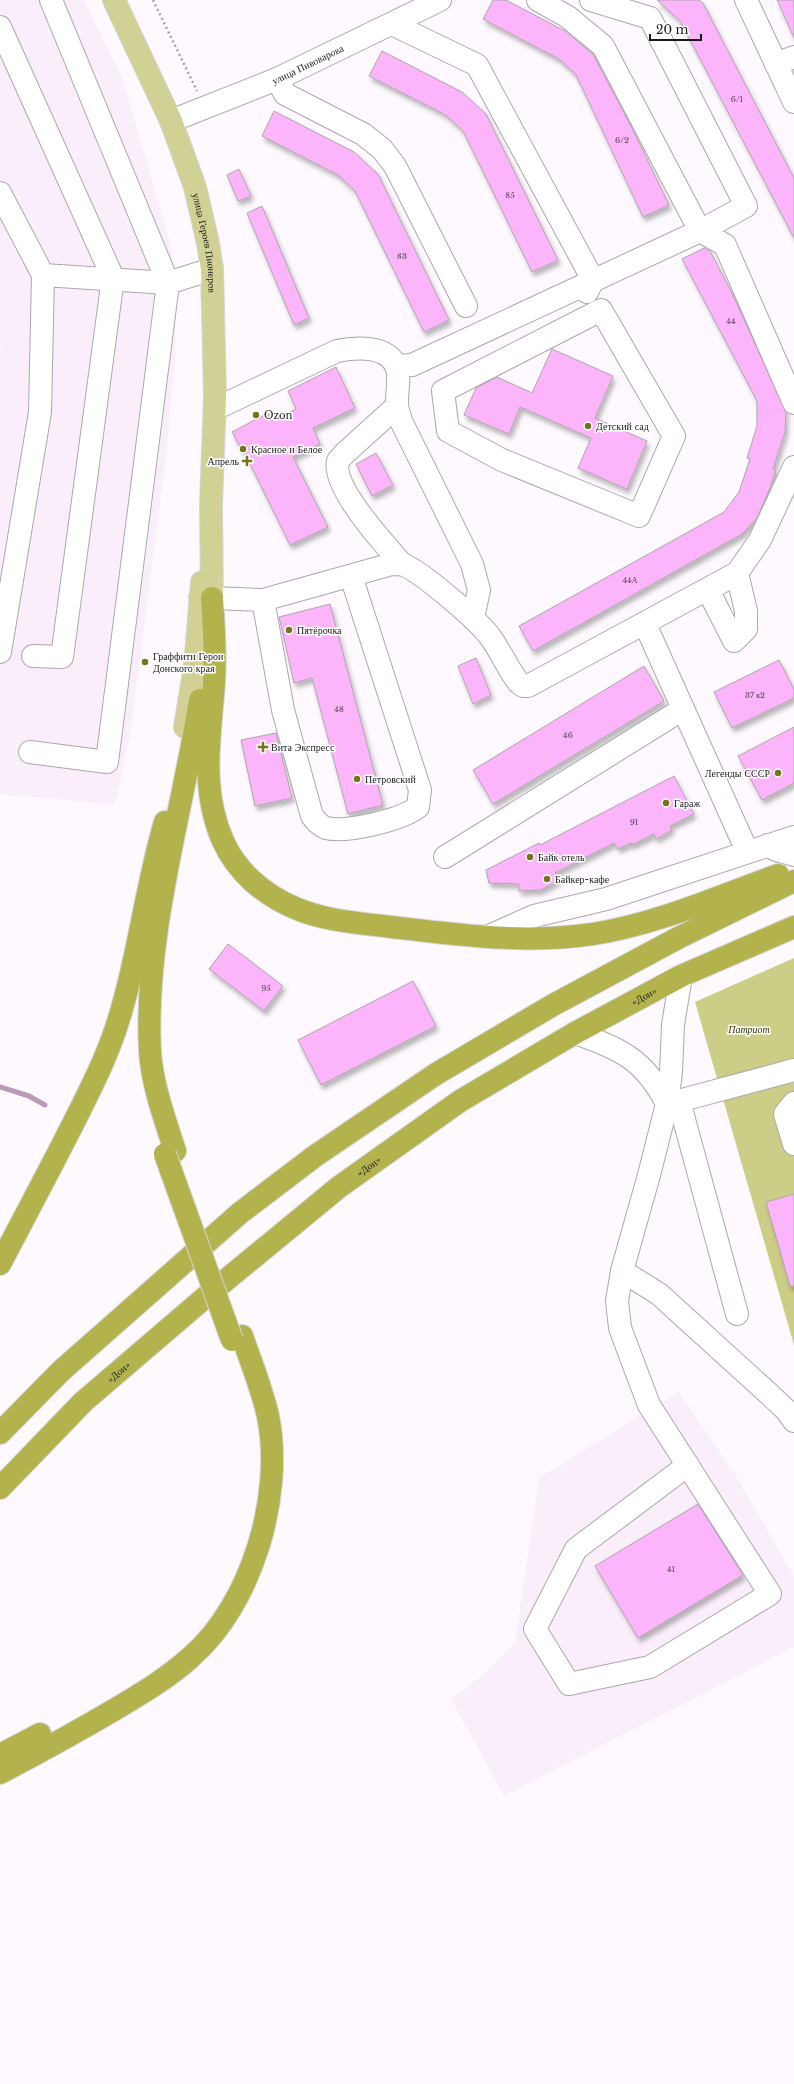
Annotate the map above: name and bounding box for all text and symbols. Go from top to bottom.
scale bar [650,16,701,42]
text: 20 m [656,22,688,37]
street label: улица Пивоварова [270,42,346,87]
house number: 6/1 [731,94,744,104]
house number: 6/2 [615,135,629,145]
house number: 85 [505,190,515,200]
street label: улица Героев Пионеров [190,192,219,293]
house number: 83 [397,251,407,261]
house number: 44 [726,316,736,326]
place label: Ozon [264,409,292,422]
marker: Ozon [251,410,261,420]
place label: Детский сад [596,420,649,433]
marker: Детский сад [583,421,593,431]
place label: Красное и Белое [251,443,323,456]
marker: Красное и Белое [238,444,248,454]
place label: Апрель [207,455,239,468]
marker: Апрель [242,456,252,466]
house number: 44А [622,575,638,585]
place label: Пятёрочка [297,624,342,637]
marker: Пятёрочка [284,625,294,635]
place label: Граффити Герои Донского края [153,650,224,675]
marker: Граффити Герои Донского края [140,657,150,667]
house number: 37 к2 [745,690,765,700]
house number: 48 [334,704,344,714]
house number: 46 [563,730,573,740]
place label: Вита Экспресс [271,741,335,754]
marker: Вита Экспресс [258,742,268,752]
place label: Легенды СССР [705,767,770,780]
marker: Легенды СССР [773,768,783,778]
place label: Петровский [365,773,416,786]
marker: Петровский [352,774,362,784]
place label: Гараж [674,797,700,810]
marker: Гараж [661,798,671,808]
house number: 91 [630,817,639,827]
place label: Байк отель [538,851,585,864]
marker: Байк отель [525,852,535,862]
place label: Байкер-кафе [555,873,610,886]
marker: Байкер-кафе [542,874,552,884]
house number: 95 [261,983,271,993]
street label: «Дон» [629,984,659,1009]
park label: Патриот [727,1023,770,1036]
street label: «Дон» [354,1153,384,1180]
street label: «Дон» [104,1358,133,1386]
house number: 41 [667,1564,676,1574]

